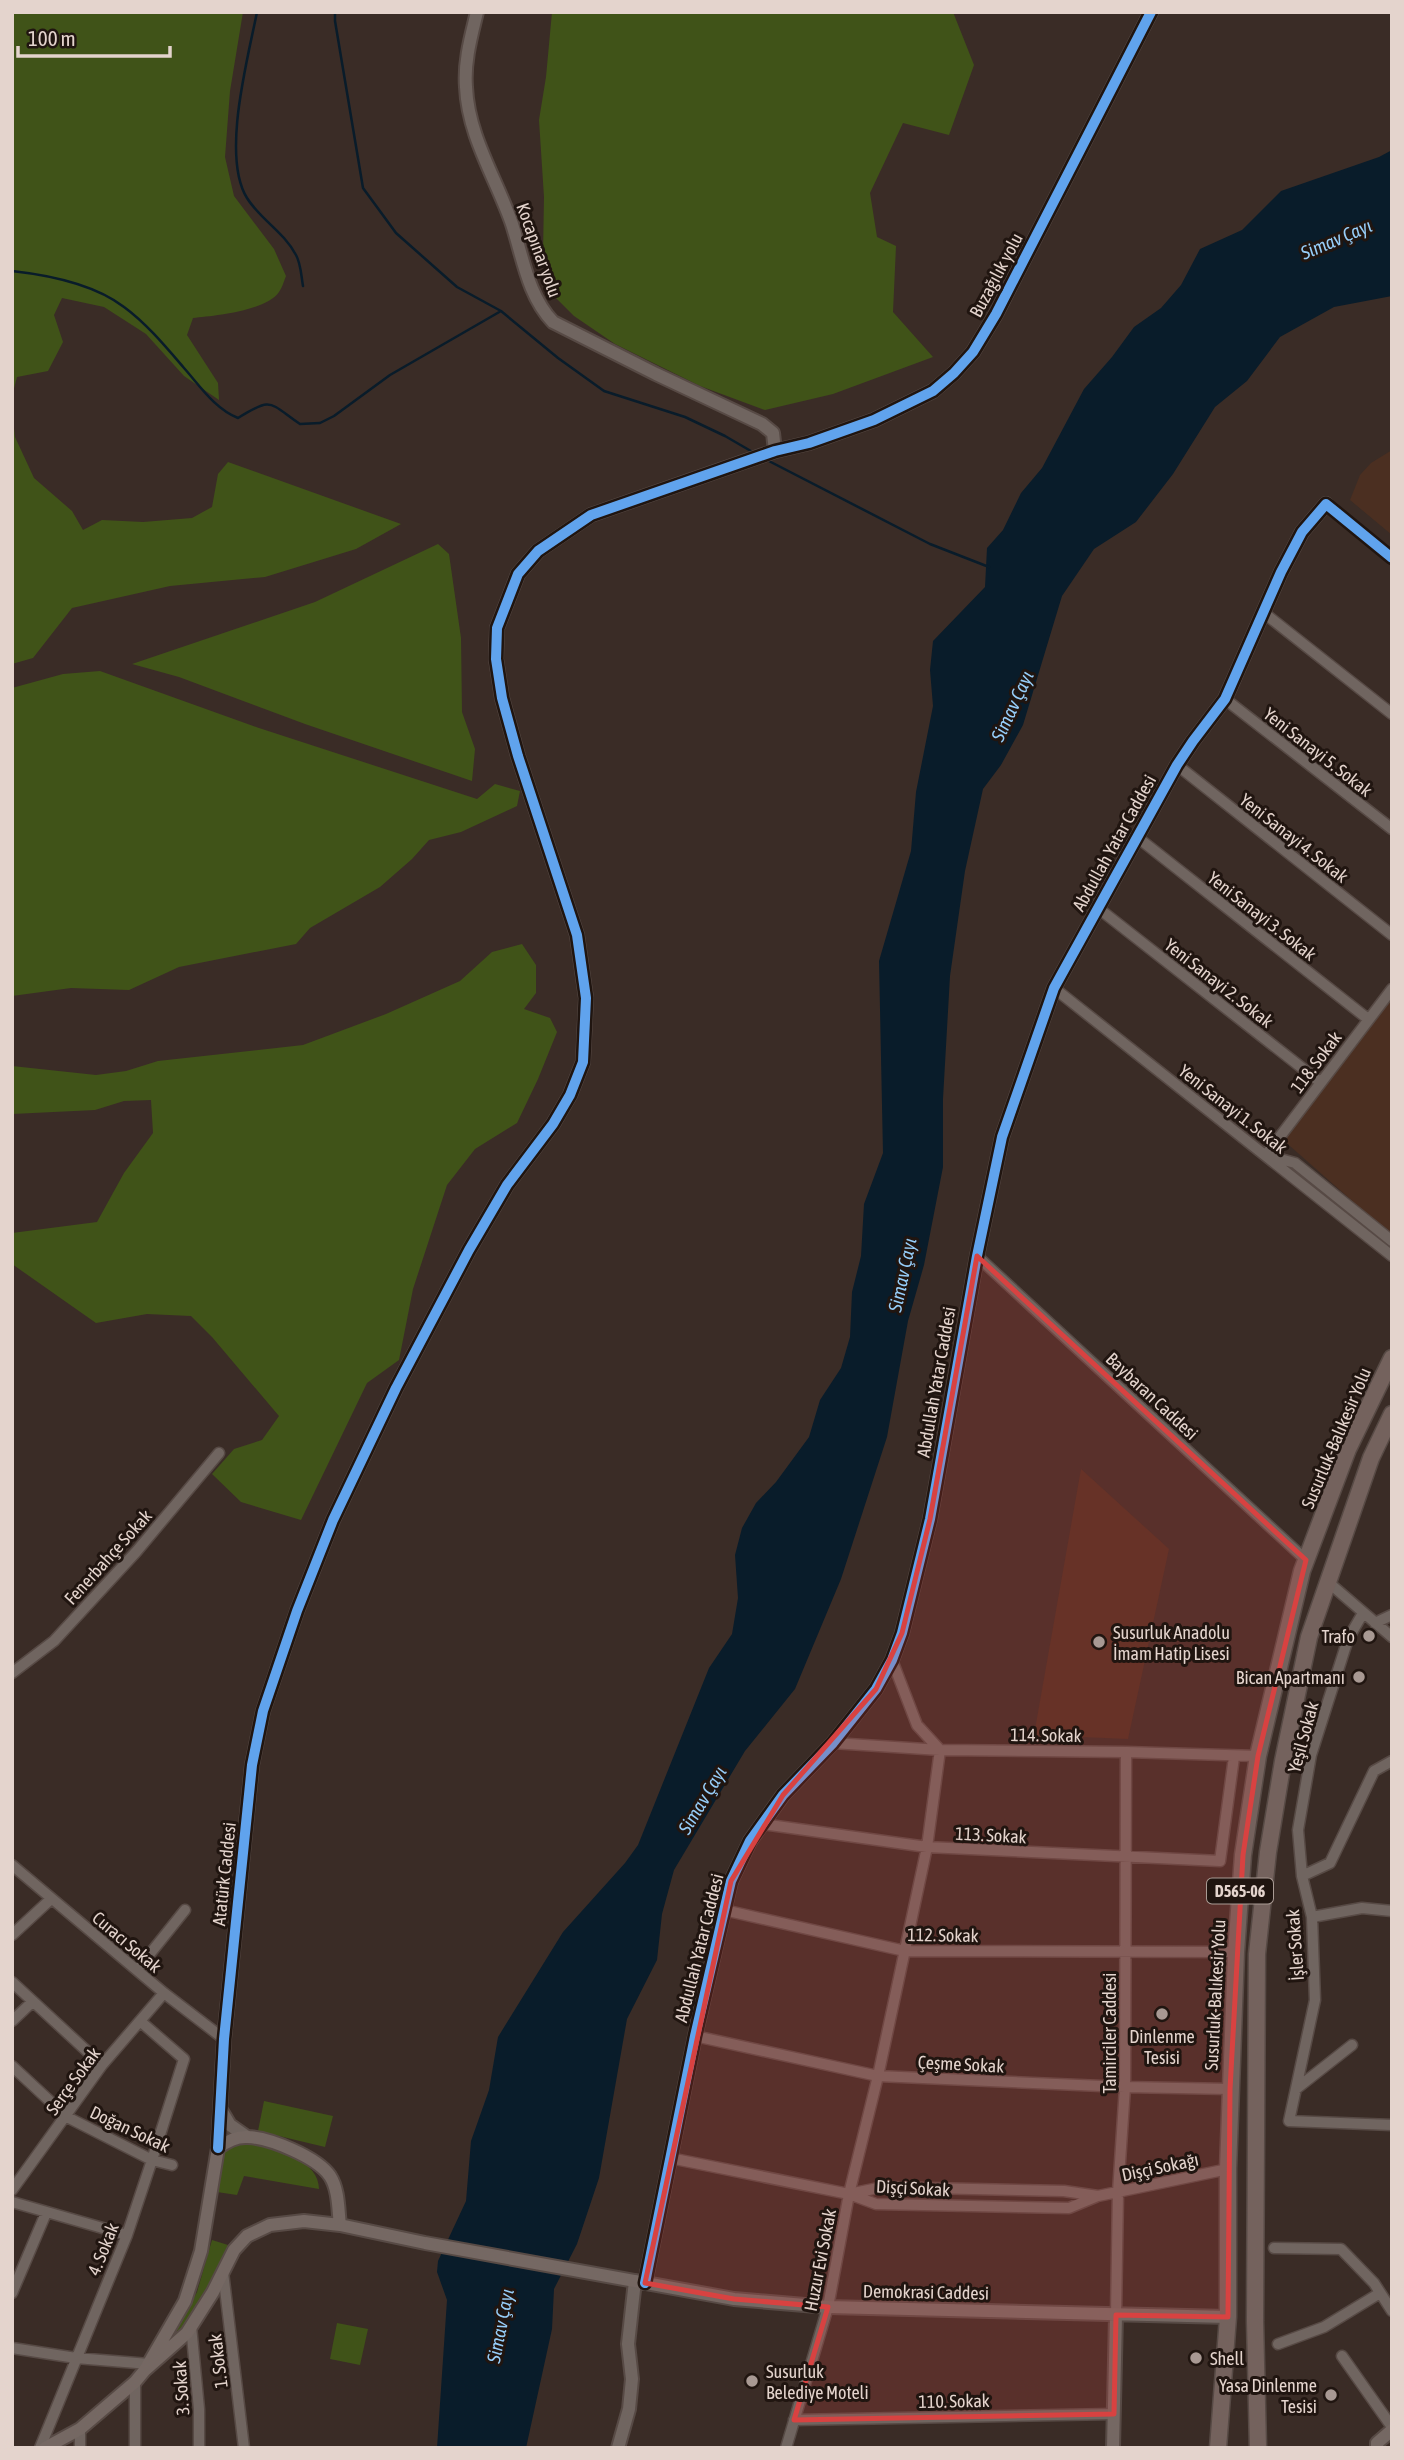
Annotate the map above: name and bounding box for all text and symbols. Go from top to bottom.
scale bar [18,14,170,58]
text: 100 m [28,26,76,50]
street label: Kocapınar yolu [512,200,566,300]
water label: Simav Çayı [1296,214,1375,264]
street label: Buzağılık yolu [965,229,1027,321]
water label: Simav Çayı [986,667,1038,745]
street label: Yeni Sanayi 5. Sokak [1260,703,1376,801]
street label: Abdullah Yatar Caddesi [1068,771,1160,915]
street label: Yeni Sanayi 4. Sokak [1236,789,1352,887]
street label: Yeni Sanayi 3. Sokak [1204,867,1320,965]
street label: Yeni Sanayi 2. Sokak [1161,934,1277,1032]
street label: 118. Sokak [1286,1027,1346,1097]
street label: Yeni Sanayi 1. Sokak [1175,1060,1291,1158]
water label: Simav Çayı [883,1236,921,1315]
street label: Abdullah Yatar Caddesi [912,1305,960,1459]
street label: Baybaran Caddesi [1102,1348,1202,1444]
street label: Susurluk-Balıkesir Yolu [1297,1364,1375,1512]
street label: Fenerbahçe Sokak [60,1505,156,1609]
place label: Susurluk Anadolu İmam Hatip Lisesi [1113,1622,1230,1664]
place label: Trafo [1321,1626,1355,1647]
marker: Trafo [1361,1628,1377,1644]
marker: Susurluk Anadolu İmam Hatip Lisesi [1091,1634,1107,1650]
place label: Bican Apartmanı [1236,1667,1345,1688]
marker: Bican Apartmanı [1351,1669,1367,1685]
street label: Yeşil Sokak [1283,1699,1323,1775]
street label: 114. Sokak [1010,1724,1082,1746]
water label: Simav Çayı [673,1762,731,1839]
street label: Atatürk Caddesi [208,1821,240,1927]
street label: 113. Sokak [955,1823,1027,1847]
street label: Abdullah Yatar Caddesi [670,1871,728,2025]
road number: D565-06 [1207,1879,1273,1904]
street label: Curacı Sokak [88,1907,166,1977]
street label: İşler Sokak [1282,1908,1308,1982]
street label: Susurluk-Balıkesir Yolu [1201,1919,1229,2071]
street label: 112. Sokak [907,1924,979,1946]
street label: Tamirciler Caddesi [1099,1973,1120,2093]
marker: Dinlenme Tesisi [1154,2006,1170,2022]
place label: Dinlenme Tesisi [1129,2026,1195,2068]
street label: Serçe Sokak [41,2043,105,2119]
street label: Çeşme Sokak [917,2051,1005,2077]
street label: Doğan Sokak [87,2101,173,2157]
street label: Dişçi Sokağı [1120,2149,1200,2185]
street label: Dişçi Sokak [875,2176,951,2200]
street label: Huzur Evi Sokak [800,2207,840,2313]
street label: 4. Sokak [83,2220,123,2278]
street label: Demokrasi Caddesi [863,2280,989,2304]
water label: Simav Çayı [482,2287,518,2366]
street label: 1. Sokak [204,2333,232,2389]
place label: Shell [1210,2348,1244,2369]
marker: Shell [1188,2350,1204,2366]
street label: 3. Sokak [169,2360,193,2416]
place label: Susurluk Belediye Moteli [766,2361,869,2403]
marker: Susurluk Belediye Moteli [744,2373,760,2389]
place label: Yasa Dinlenme Tesisi [1219,2375,1317,2417]
marker: Yasa Dinlenme Tesisi [1323,2387,1339,2403]
street label: 110. Sokak [918,2390,990,2412]

